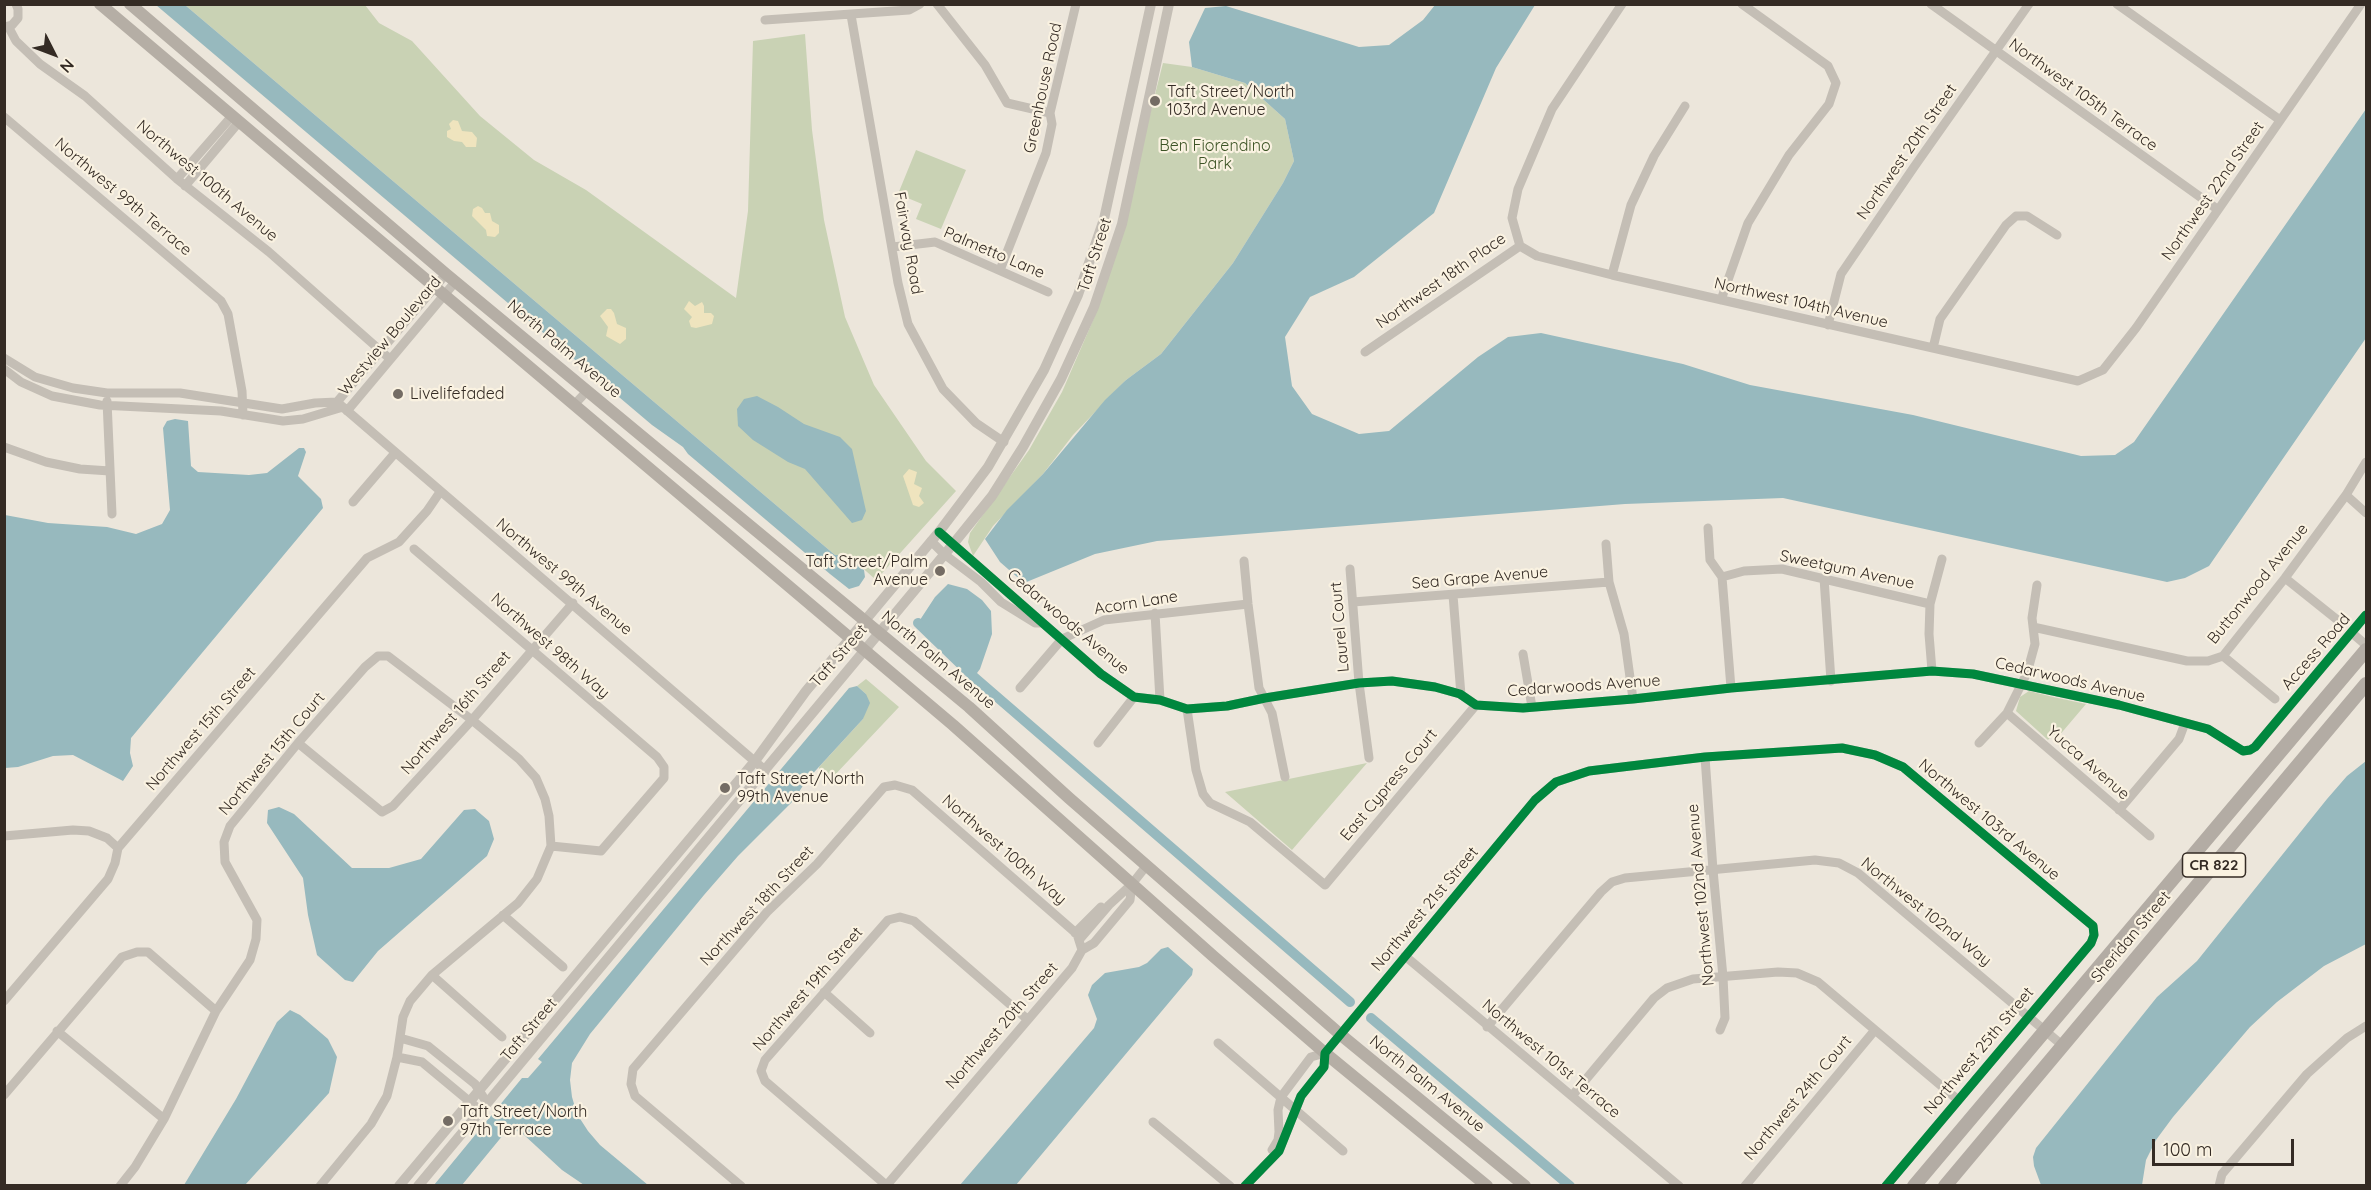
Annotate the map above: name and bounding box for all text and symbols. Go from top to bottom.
street label: Greenhouse Road [1020,21,1066,155]
north arrow [24,24,84,84]
street label: Northwest 105th Terrace [2005,35,2161,155]
text: N [56,55,79,77]
street label: Northwest 20th Street [1853,80,1961,224]
place label: Taft Street/North 103rd Avenue [1167,82,1294,120]
marker: Taft Street/North 103rd Avenue [1148,94,1162,108]
street label: Northwest 100th Avenue [132,116,282,246]
street label: Northwest 22nd Street [2158,118,2268,264]
street label: Northwest 99th Terrace [51,134,195,260]
park label: Ben Fiorendino Park [1159,136,1271,174]
street label: Fairway Road [890,190,926,296]
street label: Taft Street [1074,215,1116,295]
street label: Palmetto Lane [941,223,1047,283]
street label: Northwest 18th Place [1372,229,1510,333]
street label: Westview Boulevard [335,272,445,400]
street label: Northwest 104th Avenue [1712,274,1890,332]
street label: North Palm Avenue [503,296,625,402]
place label: Livelifefaded [410,384,505,404]
marker: Livelifefaded [391,387,405,401]
street label: Northwest 99th Avenue [492,514,636,640]
street label: Buttonwood Avenue [2204,520,2312,648]
street label: Sweetgum Avenue [1778,546,1916,594]
place label: Taft Street/Palm Avenue [805,552,928,590]
street label: Sea Grape Avenue [1411,562,1549,594]
marker: Taft Street/Palm Avenue [933,564,947,578]
street label: Cedarwoods Avenue [1003,565,1133,679]
street label: Laurel Court [1326,581,1354,673]
street label: Acorn Lane [1093,587,1179,619]
street label: Northwest 98th Way [487,589,613,703]
street label: North Palm Avenue [877,607,999,713]
street label: Access Road [2278,610,2354,694]
street label: Taft Street [806,621,872,691]
street label: Northwest 16th Street [397,647,515,779]
street label: Cedarwoods Avenue [1993,653,2147,707]
street label: Northwest 15th Street [142,663,260,795]
street label: Cedarwoods Avenue [1507,671,1661,701]
street label: Northwest 15th Court [215,689,329,819]
street label: Yucca Avenue [2043,722,2133,804]
street label: East Cypress Court [1337,725,1441,845]
street label: Northwest 103rd Avenue [1914,755,2064,885]
place label: Taft Street/North 99th Avenue [737,769,864,807]
marker: Taft Street/North 99th Avenue [718,781,732,795]
street label: Northwest 100th Way [938,791,1070,909]
street label: Northwest 102nd Avenue [1683,803,1719,987]
street label: Northwest 18th Street [696,842,818,970]
street label: Northwest 21st Street [1367,843,1483,975]
road number: CR 822 [2182,853,2246,877]
street label: Northwest 102nd Way [1857,854,1995,970]
street label: Sheridan Street [2087,887,2175,987]
street label: Northwest 19th Street [749,923,867,1055]
street label: Northwest 20th Street [942,959,1062,1093]
street label: Northwest 25th Street [1920,983,2038,1119]
street label: Taft Street [497,994,561,1066]
street label: Northwest 101st Terrace [1478,995,1624,1123]
street label: North Palm Avenue [1365,1032,1489,1136]
street label: Northwest 24th Court [1740,1032,1856,1164]
place label: Taft Street/North 97th Terrace [460,1102,587,1140]
marker: Taft Street/North 97th Terrace [441,1114,455,1128]
scale bar [2155,1127,2298,1165]
text: 100 m [2163,1138,2212,1161]

